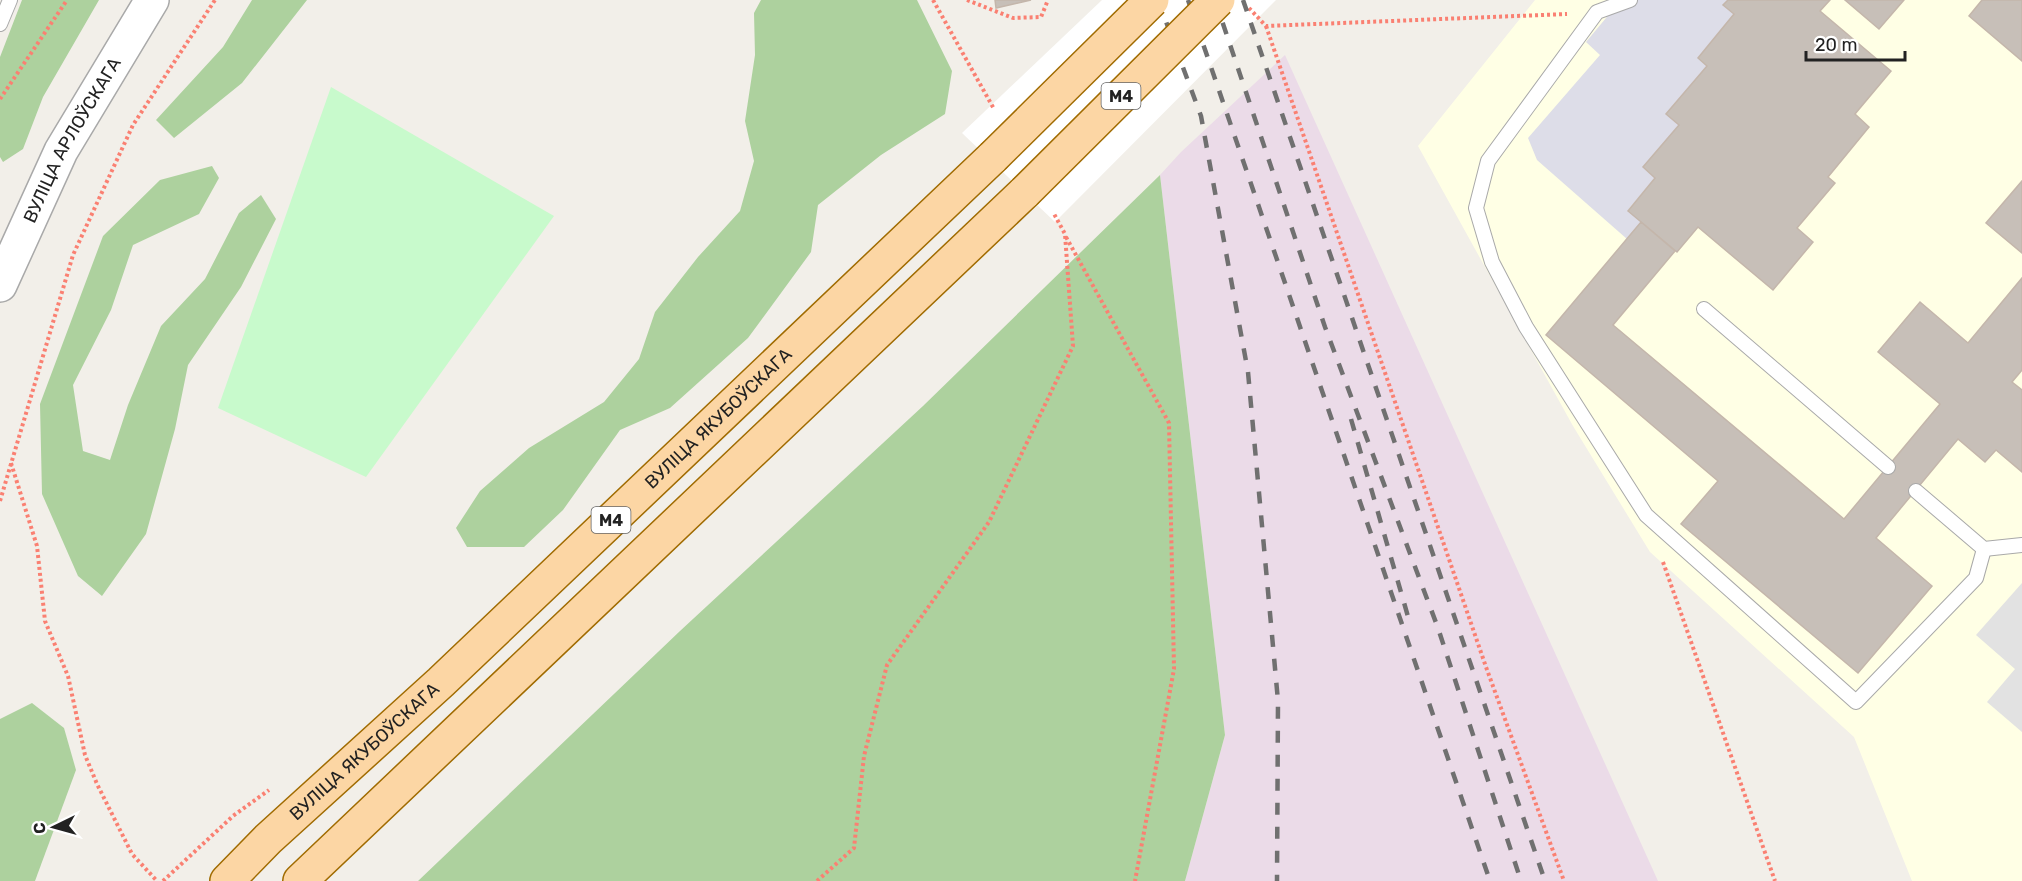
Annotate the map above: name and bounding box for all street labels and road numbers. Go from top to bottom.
street label: ВУЛІЦА АРЛОЎСКАГА [19,53,126,226]
road number: М4 [1102,83,1140,109]
street label: ВУЛІЦА ЯКУБОЎСКАГА [640,343,796,493]
road number: М4 [592,507,630,533]
street label: ВУЛІЦА ЯКУБОЎСКАГА [285,678,444,825]

